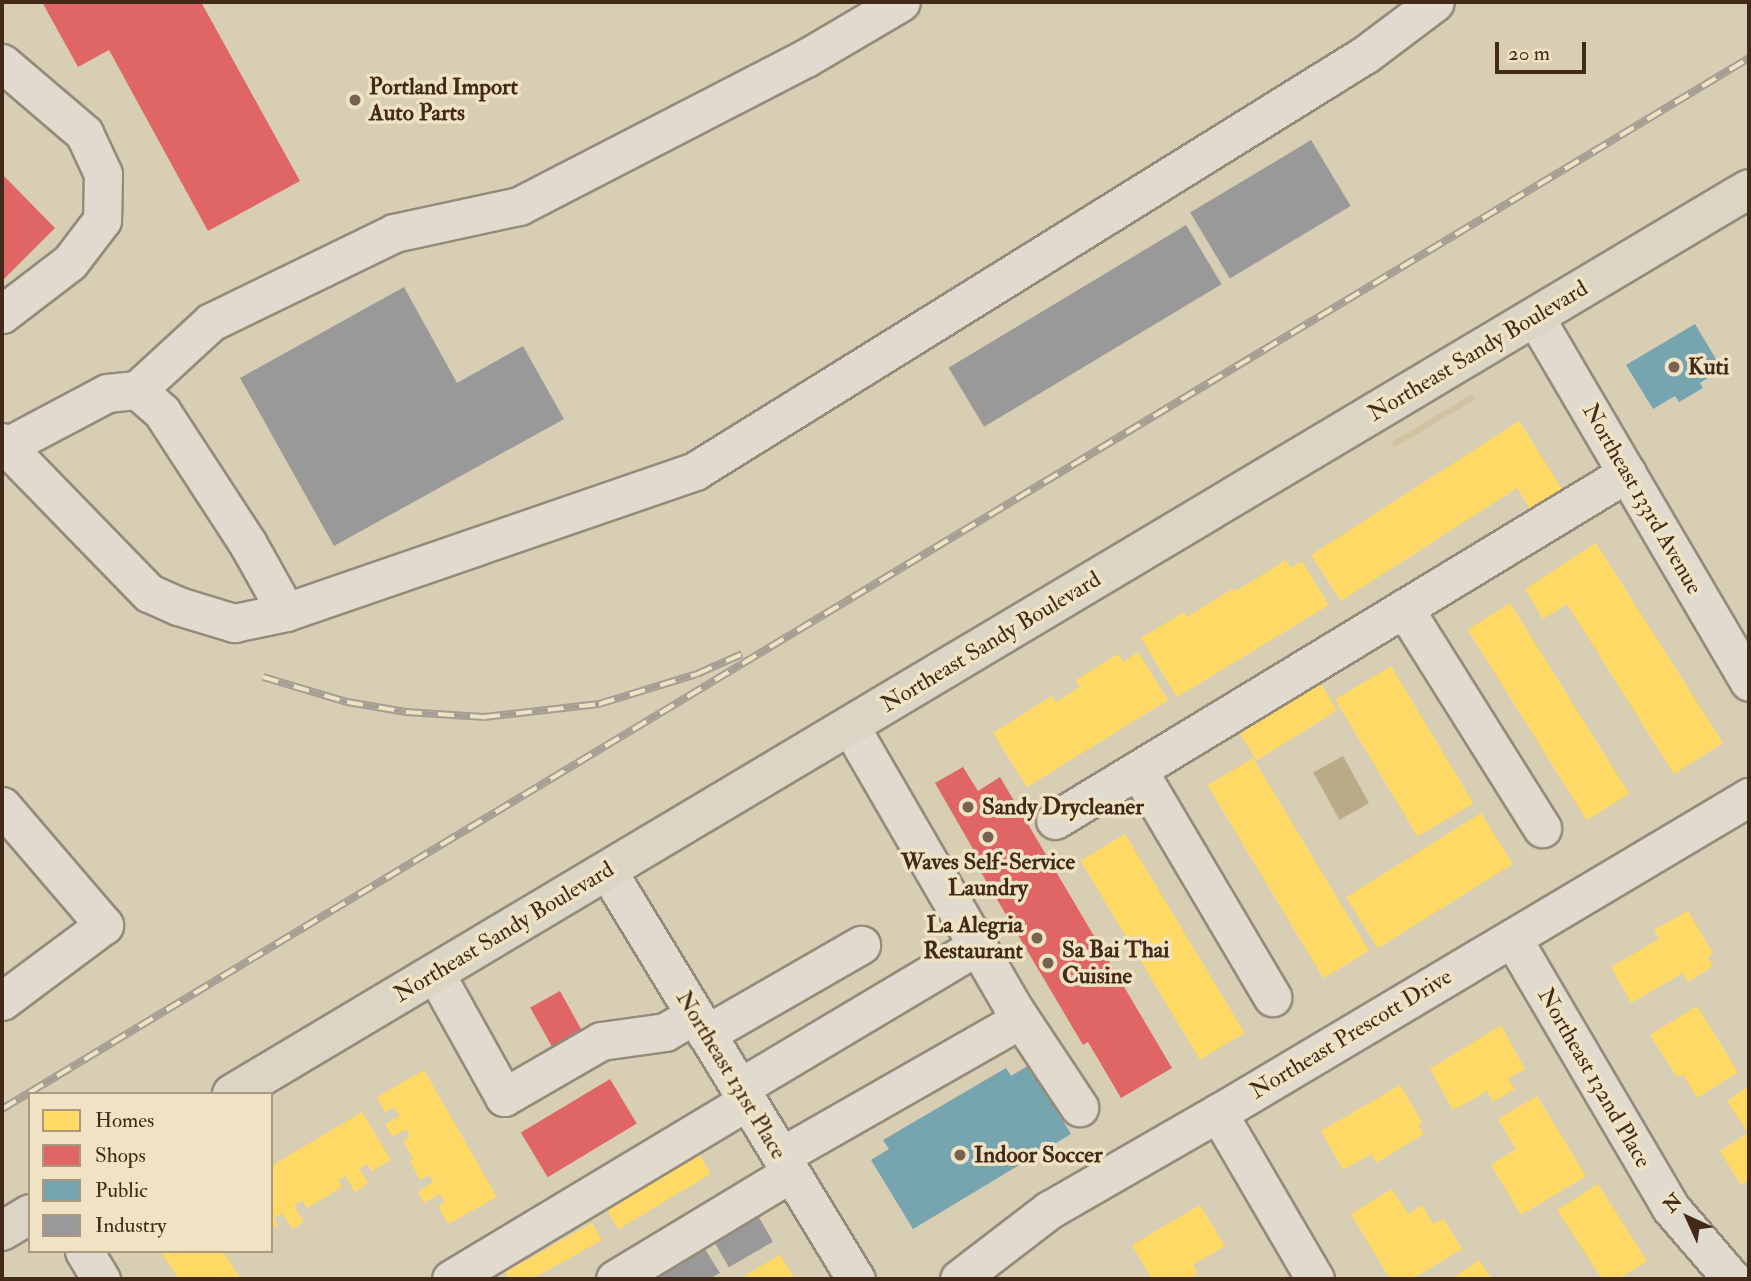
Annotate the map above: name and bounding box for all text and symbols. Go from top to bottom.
scale bar [1499,28,1590,72]
text: 20 m [1508,40,1550,67]
place label: Portland Import Auto Parts [369,73,518,127]
marker: Portland Import Auto Parts [347,92,363,108]
street label: Northeast Sandy Boulevard [1363,274,1593,428]
place label: Kuti [1688,353,1729,381]
marker: Kuti [1666,359,1682,375]
street label: Northeast 133rd Avenue [1576,399,1708,599]
street label: Northeast Sandy Boulevard [876,565,1106,719]
place label: Sandy Drycleaner [982,793,1144,821]
marker: Sandy Drycleaner [960,799,976,815]
marker: Waves Self-Service Laundry [980,829,996,845]
place label: Waves Self-Service Laundry [901,848,1075,902]
street label: Northeast Sandy Boulevard [389,855,619,1009]
place label: La Alegria Restaurant [923,911,1023,965]
marker: La Alegria Restaurant [1029,930,1045,946]
place label: Sa Bai Thai Cuisine [1062,936,1169,990]
marker: Sa Bai Thai Cuisine [1040,955,1056,971]
street label: Northeast Prescott Drive [1245,963,1457,1105]
street label: Northeast 132nd Place [1531,983,1657,1173]
street label: Northeast 131st Place [670,986,792,1164]
legend [28,1092,273,1253]
text: Homes [95,1107,154,1134]
place label: Indoor Soccer [974,1141,1102,1169]
text: Shops [95,1142,146,1169]
marker: Indoor Soccer [952,1147,968,1163]
text: Public [95,1177,148,1204]
north arrow [1653,1183,1723,1253]
text: N [1659,1189,1688,1218]
text: Industry [95,1212,167,1239]

